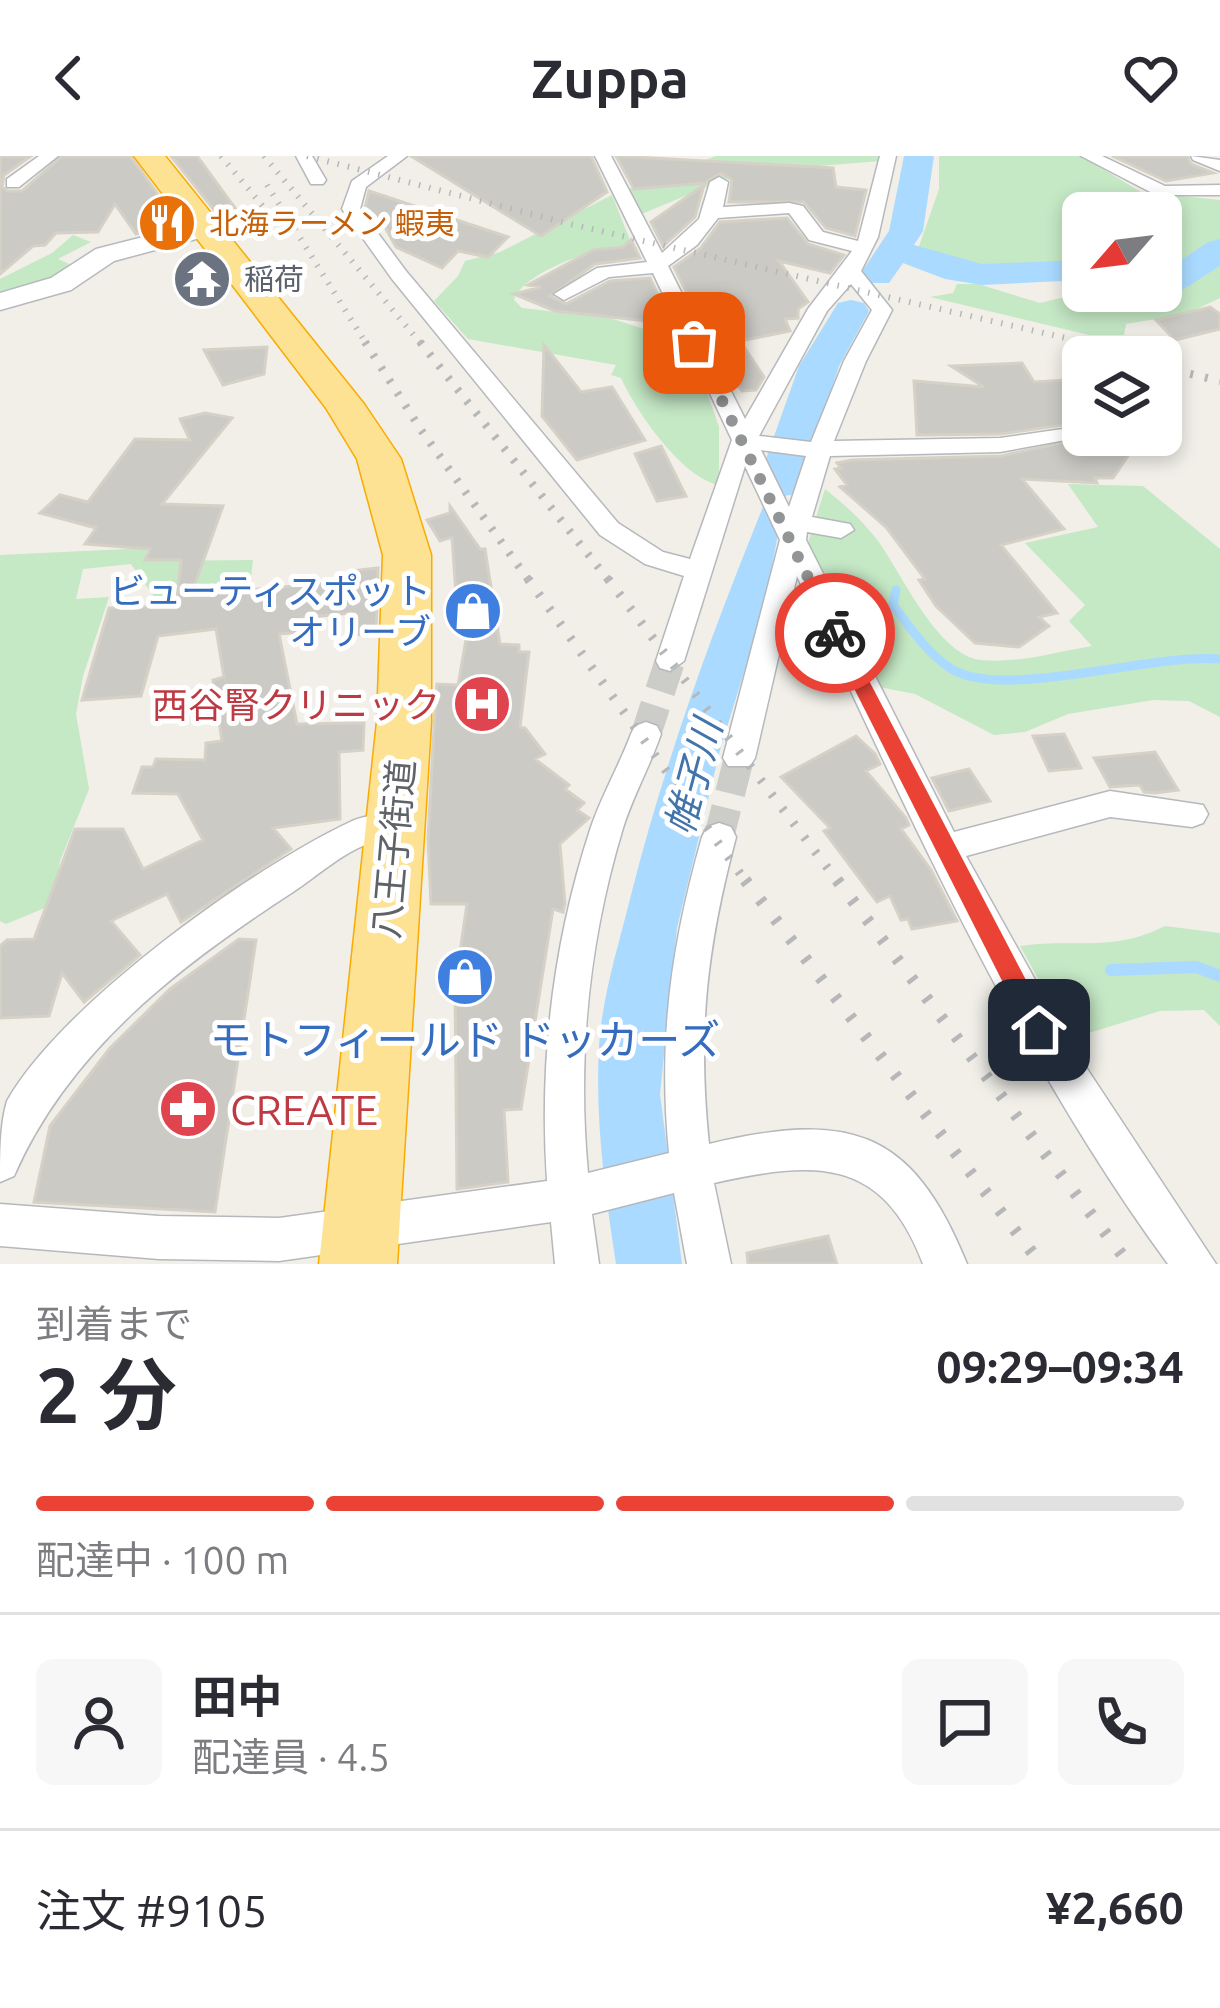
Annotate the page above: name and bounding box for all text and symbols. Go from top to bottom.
icon: back [36,45,102,111]
icon: heart [1118,45,1184,111]
text: Zuppa [531,48,689,108]
restaurant icon: 北海ラーメン 蝦夷 [136,192,198,254]
north arrow [1062,192,1182,312]
map controls [1062,192,1182,456]
place label: 北海ラーメン 蝦夷 [209,206,455,240]
temple icon: 稲荷 [171,248,233,310]
place label: 稲荷 [244,262,304,296]
pin [643,292,745,394]
icon: bag [661,310,727,376]
button: layers [1062,336,1182,456]
place label: ビューティスポット オリーブ [109,570,431,652]
courier [775,573,895,693]
shop icon: ビューティスポット オリーブ [442,580,504,642]
icon: bike [802,600,868,666]
hospital icon: 西谷腎クリニック [451,673,513,735]
place label: 西谷腎クリニック [152,684,440,725]
water label: 帷子川 [657,711,730,839]
street label: 八王子街道 [365,758,421,940]
shop icon: モトフィールド ドッカーズ [434,946,496,1008]
pin [988,979,1090,1081]
icon: home [1006,997,1072,1063]
place label: モトフィールド ドッカーズ [210,1016,720,1063]
pharmacy icon: CREATE [157,1078,219,1140]
place label: CREATE [230,1086,378,1133]
text: 到着まで [36,1302,192,1345]
text: 09:29–09:34 [936,1341,1184,1392]
text: 2 分 [36,1350,176,1438]
text: 配達中 · 100 m [36,1538,289,1581]
button: person [36,1659,162,1785]
button: chat [902,1659,1028,1785]
button: phone [1058,1659,1184,1785]
text: 田中 [192,1671,282,1722]
text: 配達員 · 4.5 [192,1735,390,1778]
text: ¥2,660 [1046,1882,1184,1933]
text: 注文 #9105 [36,1885,267,1936]

